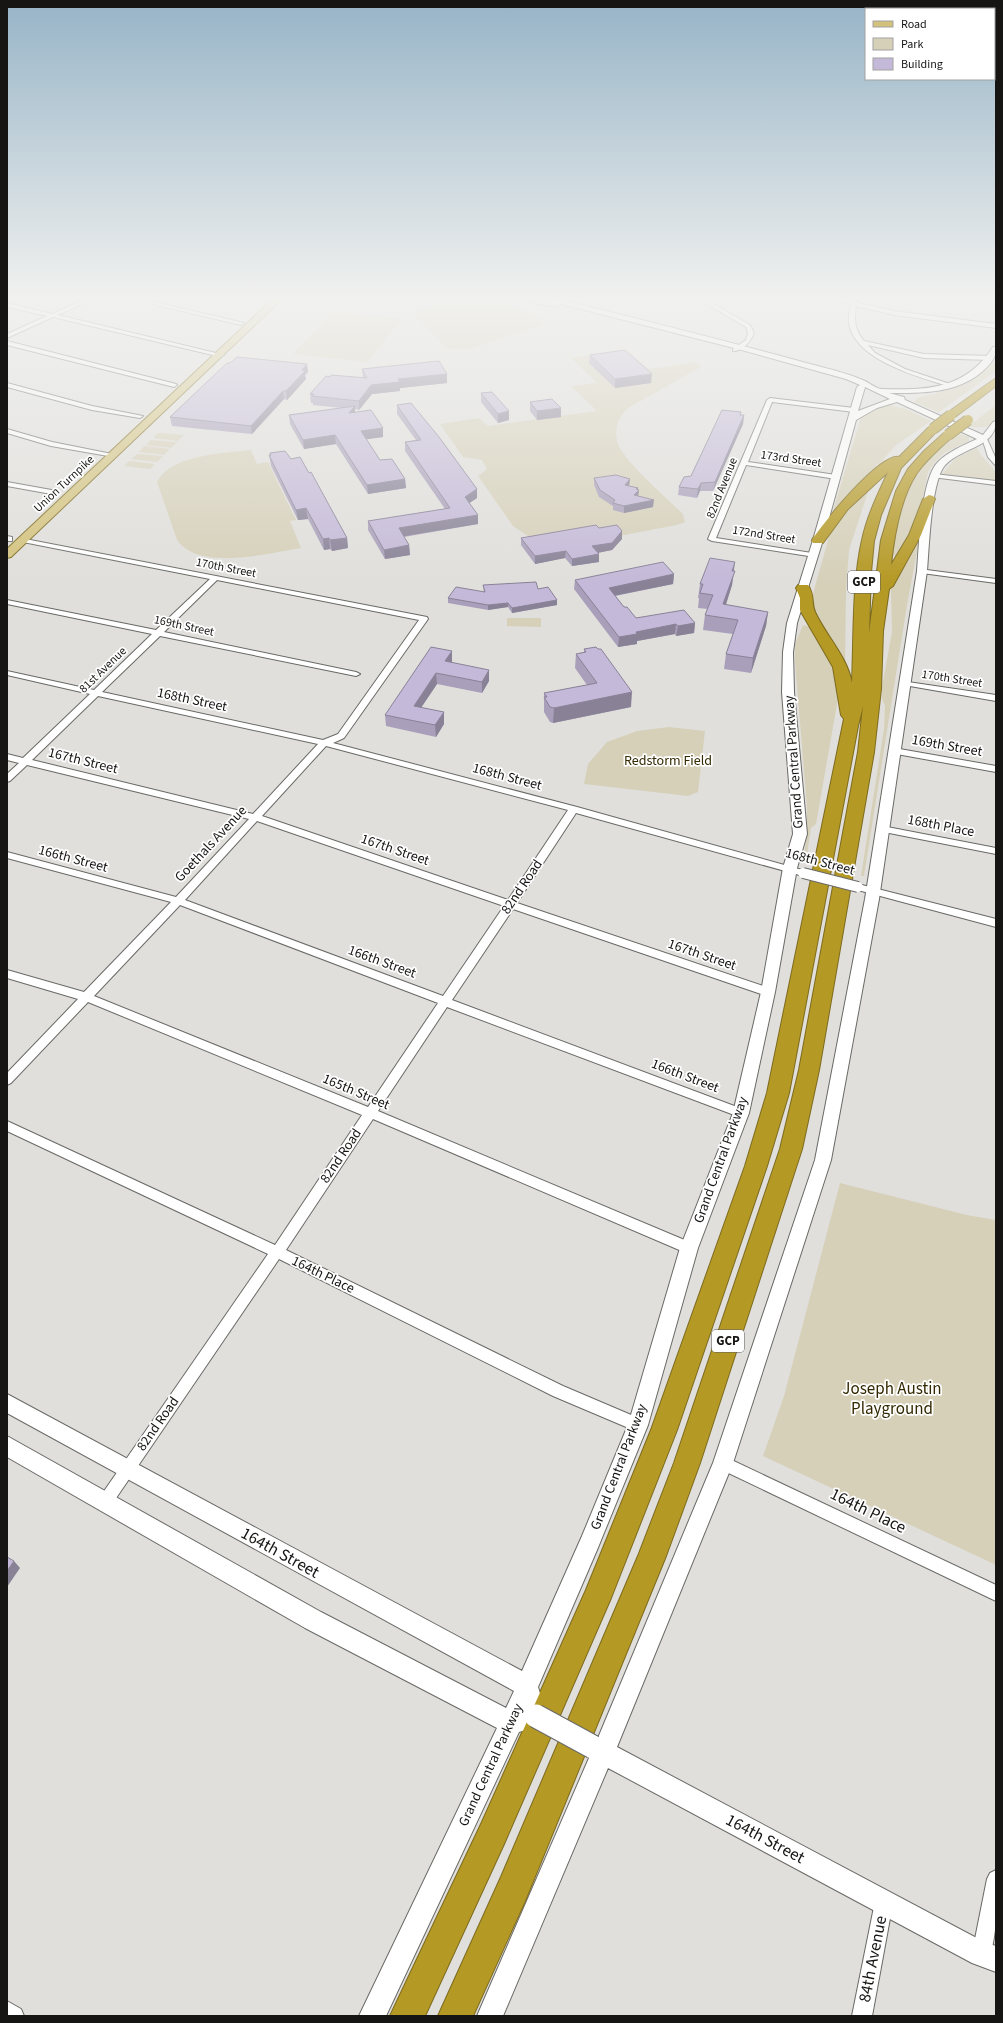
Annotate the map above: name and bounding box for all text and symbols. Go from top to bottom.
legend [865,8,995,80]
text: Road [901,16,927,33]
text: Park [901,36,923,53]
text: Building [901,56,943,73]
street label: 173rd Street [760,446,822,472]
street label: Union Turnpike [30,451,98,517]
street label: 82nd Avenue [702,455,742,521]
street label: 172nd Street [731,522,797,548]
street label: 170th Street [194,554,258,582]
road number: GCP [848,571,880,593]
street label: 169th Street [152,611,216,641]
street label: 81st Avenue [75,643,131,697]
street label: 170th Street [921,666,983,692]
street label: 168th Street [155,683,229,717]
street label: Grand Central Parkway [779,694,809,829]
street label: 169th Street [910,730,984,762]
street label: 167th Street [46,743,120,779]
park label: Redstorm Field [624,751,712,771]
street label: 168th Street [470,758,544,796]
street label: Goethals Avenue [170,801,252,887]
street label: 168th Place [906,810,976,842]
street label: 167th Street [358,829,432,871]
street label: 166th Street [36,840,110,878]
street label: 168th Street [783,843,857,881]
street label: 82nd Road [496,856,548,918]
street label: 167th Street [665,934,739,976]
street label: 166th Street [345,940,419,984]
street label: 166th Street [648,1054,722,1098]
street label: 165th Street [319,1069,393,1115]
street label: Grand Central Parkway [689,1093,753,1226]
street label: 82nd Road [315,1125,367,1187]
street label: 164th Place [288,1251,358,1299]
road number: GCP [712,1330,744,1352]
park label: Joseph Austin Playground [842,1377,942,1421]
street label: 82nd Road [132,1393,184,1455]
street label: Grand Central Parkway [586,1401,652,1533]
street label: 164th Place [826,1482,910,1540]
street label: 164th Street [236,1522,324,1585]
street label: Grand Central Parkway [454,1700,528,1830]
street label: 164th Street [721,1808,809,1870]
street label: 84th Avenue [853,1914,893,2004]

